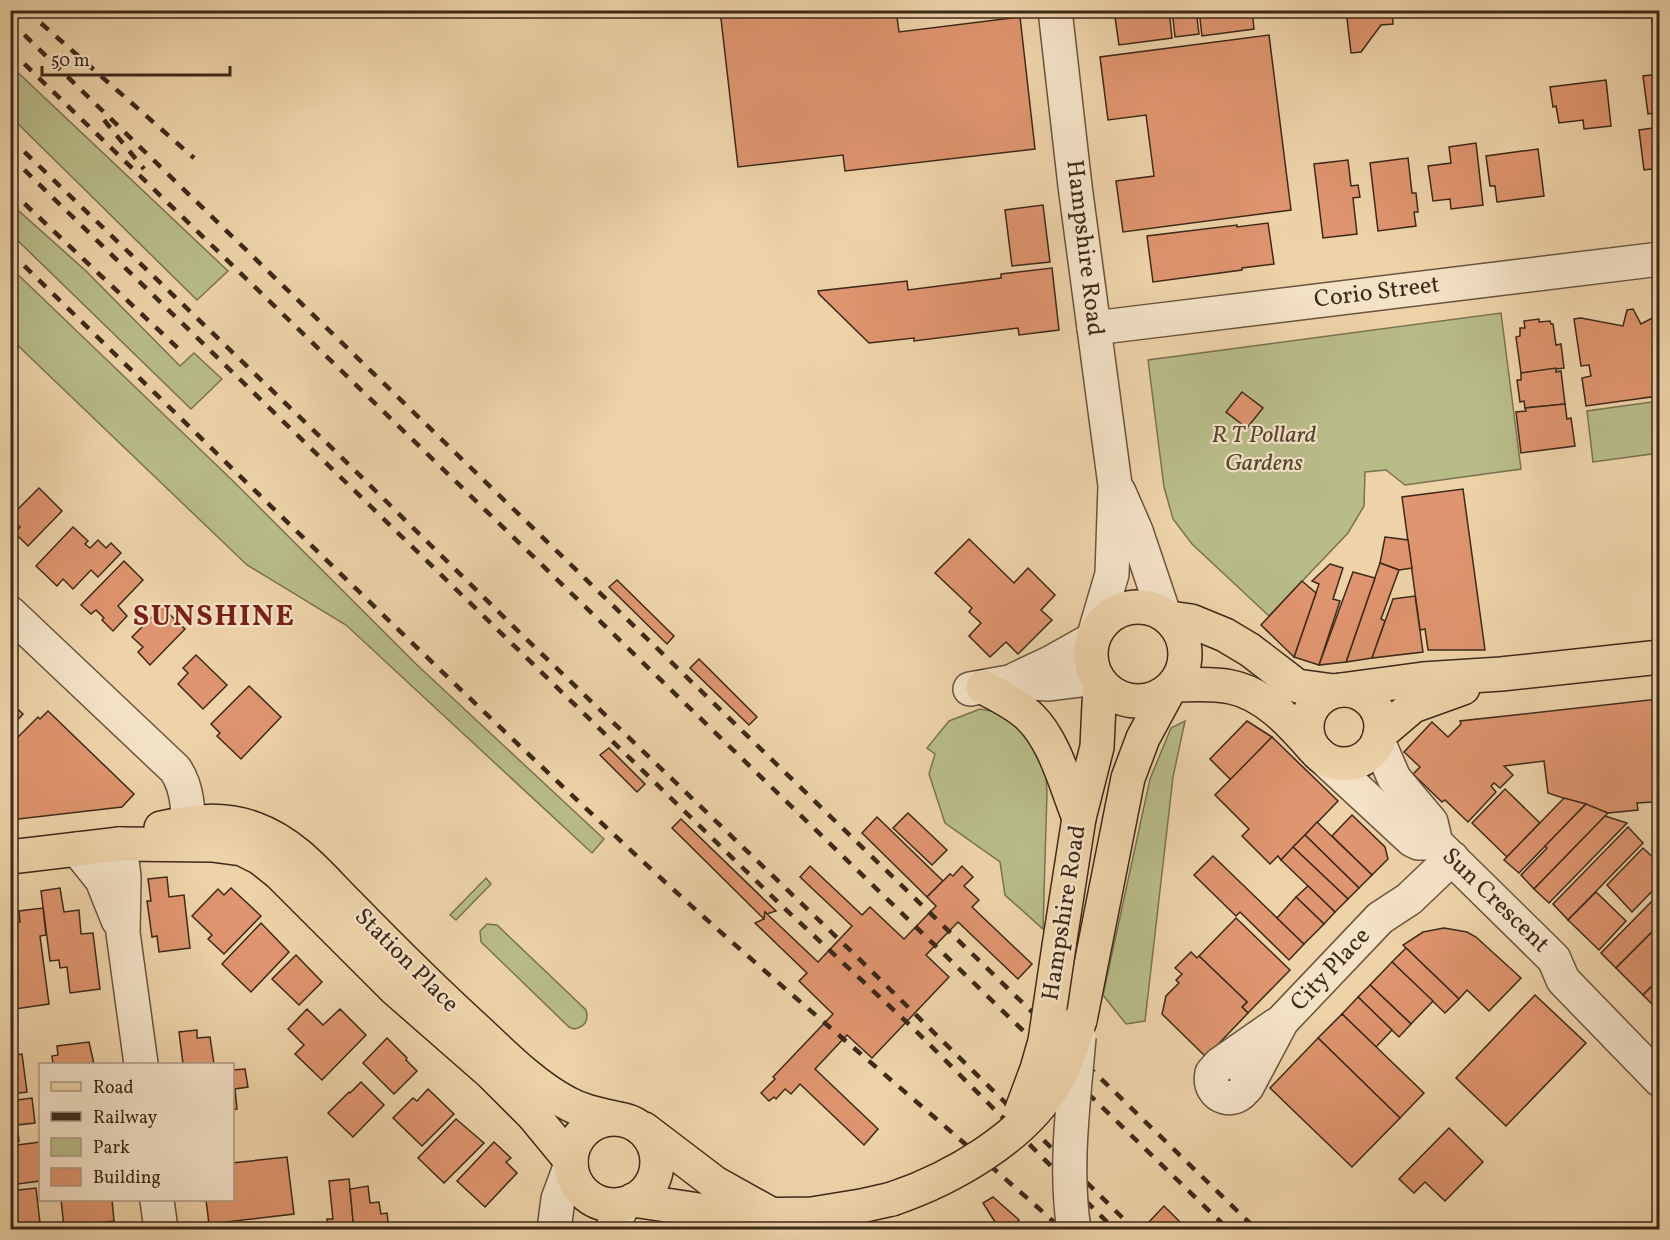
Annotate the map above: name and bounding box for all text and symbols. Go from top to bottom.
scale bar [42,39,230,77]
text: 50 m [51,49,90,74]
street label: Hampshire Road [1056,158,1112,338]
street label: Corio Street [1312,268,1442,318]
park label: R T Pollard Gardens [1212,419,1317,481]
district label: SUNSHINE [132,596,296,638]
street label: Hampshire Road [1034,823,1096,1003]
street label: Sun Crescent [1434,841,1556,961]
street label: Station Place [346,901,466,1021]
street label: City Place [1283,921,1379,1019]
legend [39,1063,234,1201]
text: Road [93,1076,134,1101]
text: Railway [93,1106,157,1131]
text: Park [93,1136,130,1161]
text: Building [93,1166,161,1191]

